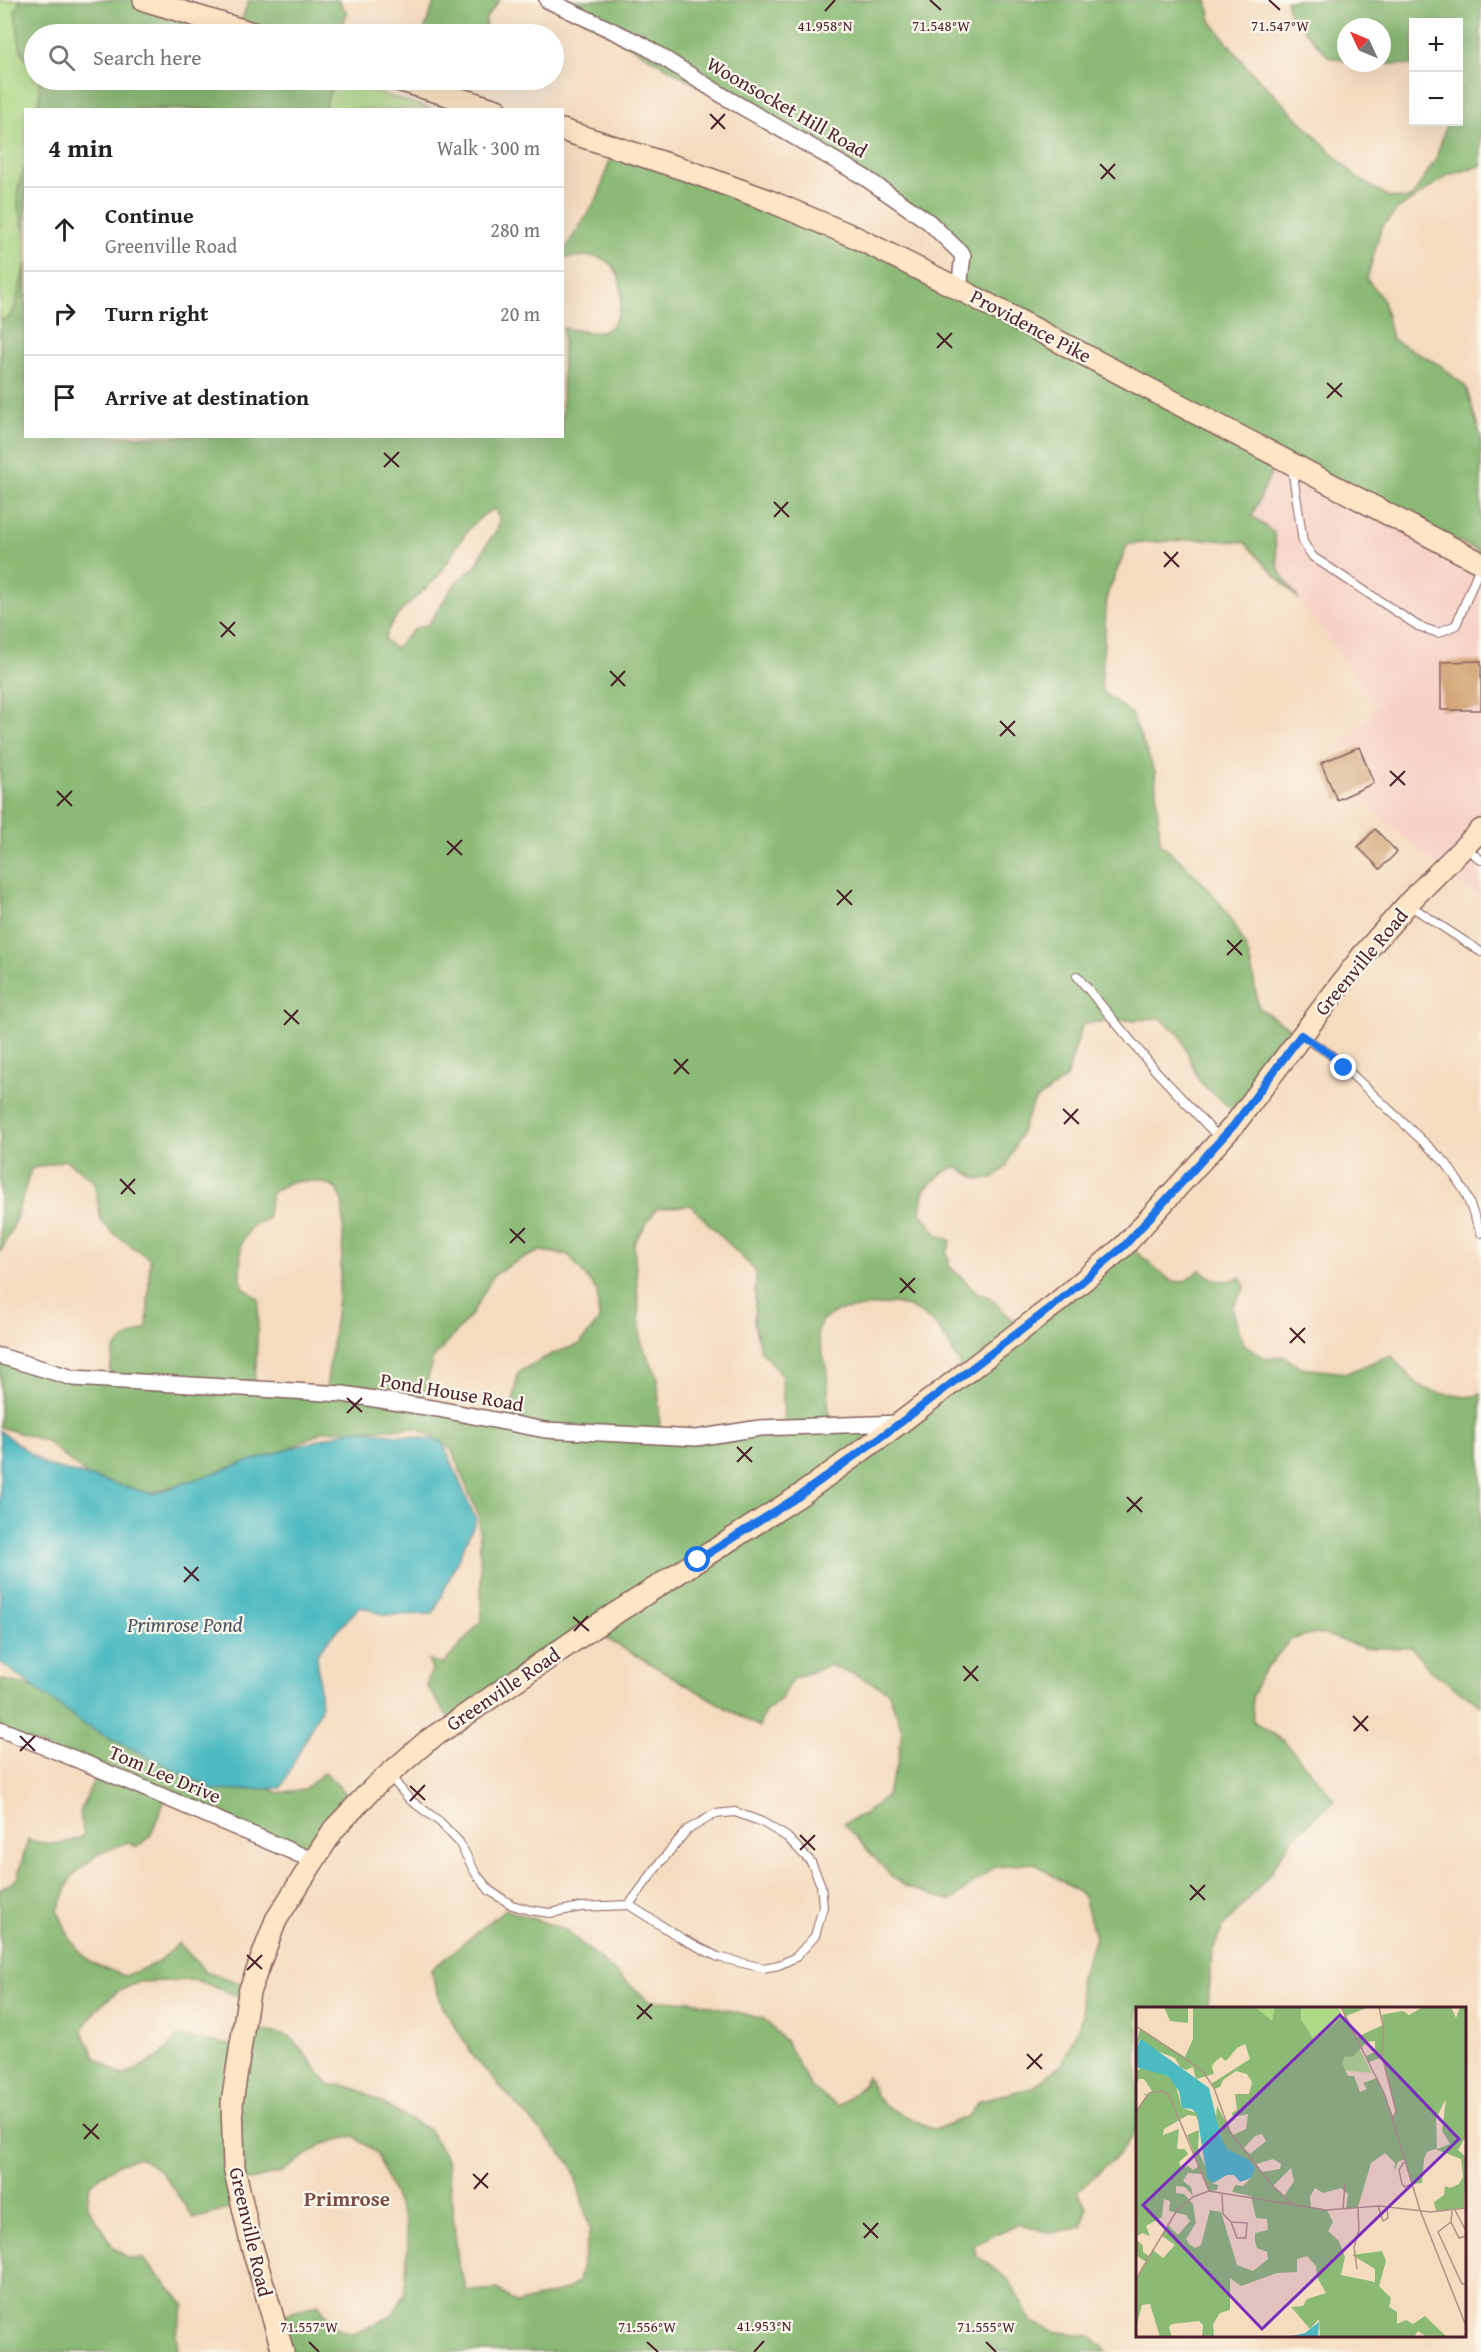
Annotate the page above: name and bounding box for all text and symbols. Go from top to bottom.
text: 41.958°N [798,15,853,36]
text: 71.548°W [912,15,970,36]
text: 71.547°W [1251,15,1309,36]
north arrow [1337,18,1391,72]
map controls [1409,18,1463,126]
button: + [1409,18,1463,72]
search box [24,24,564,90]
icon: search [45,41,78,74]
text: Search here [93,41,202,73]
street label: Woonsocket Hill Road [701,49,873,165]
button: − [1409,72,1463,126]
text: 4 min [48,128,113,167]
text: Walk · 300 m [437,133,540,162]
text: Continue [105,199,194,231]
icon: ahead [48,213,81,246]
text: 280 m [490,215,540,244]
text: Greenville Road [105,231,237,260]
street label: Providence Pike [965,281,1097,370]
icon: right [48,297,81,330]
text: Turn right [105,297,208,329]
text: 20 m [500,299,540,328]
icon: arrive [48,381,81,414]
text: Arrive at destination [105,381,309,413]
street label: Greenville Road [1307,901,1414,1022]
route end [1330,1054,1356,1080]
street label: Pond House Road [378,1365,526,1418]
route start [684,1546,710,1572]
water label: Primrose Pond [126,1609,243,1640]
street label: Greenville Road [440,1639,566,1738]
street label: Tom Lee Drive [105,1737,226,1810]
inset map [1136,2007,1466,2337]
street label: Greenville Road [222,2164,281,2300]
district label: Primrose [304,2183,390,2214]
text: 41.953°N [737,2315,792,2336]
text: 71.557°W [280,2316,338,2337]
text: 71.556°W [618,2316,676,2337]
text: 71.555°W [957,2316,1015,2337]

